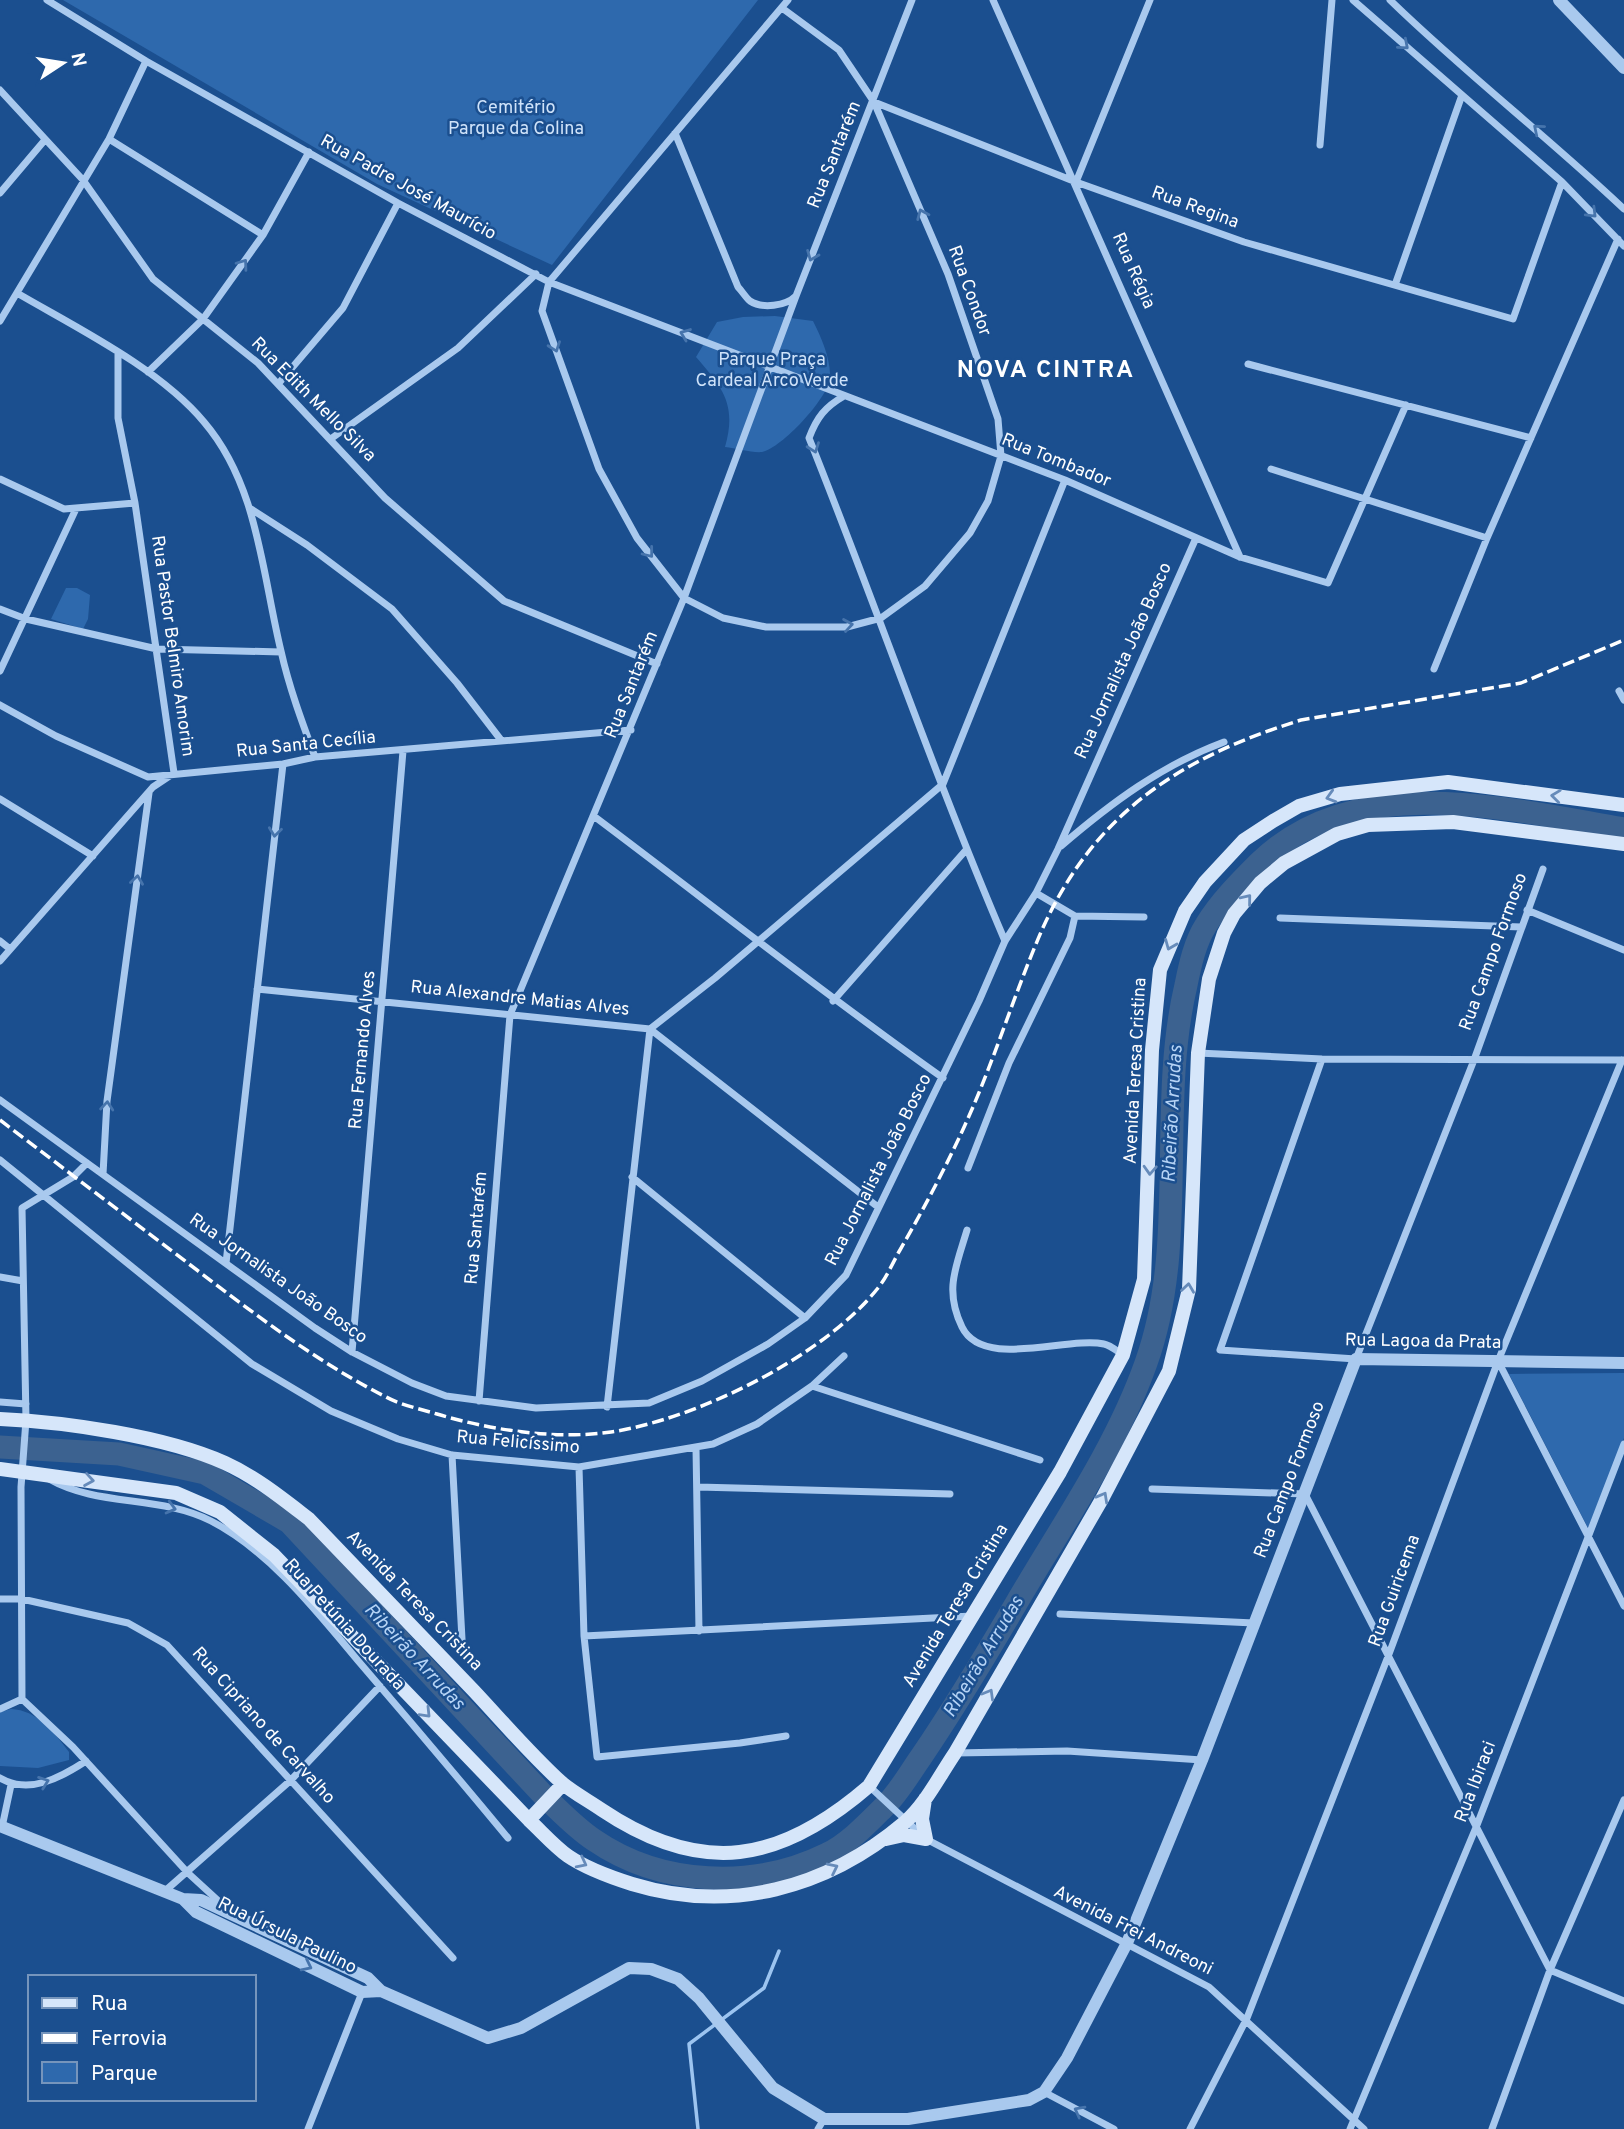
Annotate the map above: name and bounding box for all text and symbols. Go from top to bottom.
north arrow [28,28,98,98]
one-way arrow [1396,37,1409,49]
text: N [65,51,91,69]
park label: Cemitério Parque da Colina [448,97,584,141]
street label: Rua Santarém [803,98,867,212]
one-way arrow [1533,125,1546,138]
street label: Rua Padre José Maurício [316,130,500,246]
street label: Rua Regina [1148,182,1242,234]
one-way arrow [1584,204,1597,217]
one-way arrow [916,208,930,221]
street label: Rua Régia [1106,229,1160,313]
street label: Rua Condor [942,243,996,339]
one-way arrow [807,250,821,262]
one-way arrow [235,259,247,272]
one-way arrow [679,329,691,343]
street label: Rua Edith Mello Silva [246,333,380,467]
one-way arrow [547,340,561,352]
park label: Parque Praça Cardeal Arco Verde [695,349,849,393]
district label: NOVA CINTRA [957,356,1135,386]
street label: Rua Tombador [998,429,1114,493]
one-way arrow [805,441,819,453]
street label: Rua Pastor Belmiro Amorim [145,534,199,758]
one-way arrow [640,545,653,557]
street label: Rua Jornalista João Bosco [1070,559,1178,763]
one-way arrow [842,618,854,633]
street label: Rua Santarém [600,628,664,742]
street label: Rua Santa Cecília [235,726,377,764]
one-way arrow [1325,789,1337,803]
one-way arrow [1550,789,1562,804]
one-way arrow [268,826,283,838]
street label: Rua Campo Formoso [1455,870,1533,1034]
one-way arrow [129,875,144,886]
one-way arrow [1238,895,1251,907]
one-way arrow [1165,939,1179,951]
street label: Rua Fernando Alves [345,970,381,1130]
street label: Rua Alexandre Matias Alves [409,976,631,1022]
street label: Avenida Teresa Cristina [1120,977,1152,1165]
water label: Ribeirão Arrudas [1157,1044,1189,1183]
street label: Rua Jornalista João Bosco [820,1070,938,1270]
one-way arrow [99,1100,114,1111]
one-way arrow [1142,1165,1157,1176]
street label: Rua Santarém [461,1170,493,1286]
street label: Rua Jornalista João Bosco [184,1209,372,1349]
one-way arrow [1180,1282,1195,1294]
street label: Rua Lagoa da Prata [1345,1329,1501,1355]
street label: Rua Campo Formoso [1249,1398,1331,1562]
street label: Rua Felicíssimo [455,1426,581,1460]
one-way arrow [84,1472,95,1487]
one-way arrow [1095,1492,1108,1504]
one-way arrow [165,1500,177,1514]
street label: Avenida Teresa Cristina [898,1520,1014,1692]
street label: Avenida Teresa Cristina [341,1526,487,1676]
street label: Rua Guiricema [1364,1532,1426,1650]
street label: Rua Petúnia Dourada [279,1554,409,1696]
water label: Ribeirão Arrudas [938,1591,1030,1722]
water label: Ribeirão Arrudas [358,1598,470,1716]
street label: Rua Cipriano de Carvalho [186,1643,340,1809]
one-way arrow [981,1689,994,1702]
one-way arrow [418,1704,431,1717]
street label: Rua Ibiraci [1450,1738,1502,1826]
one-way arrow [38,1776,50,1790]
one-way arrow [574,1855,587,1868]
one-way arrow [826,1863,838,1877]
street label: Avenida Frei Andreoni [1049,1881,1217,1981]
street label: Rua Úrsula Paulino [214,1891,361,1980]
one-way arrow [300,1958,312,1972]
legend [28,1975,256,2101]
text: Rua [91,1991,128,2018]
text: Ferrovia [91,2026,167,2053]
text: Parque [91,2061,158,2088]
one-way arrow [1074,2105,1086,2119]

